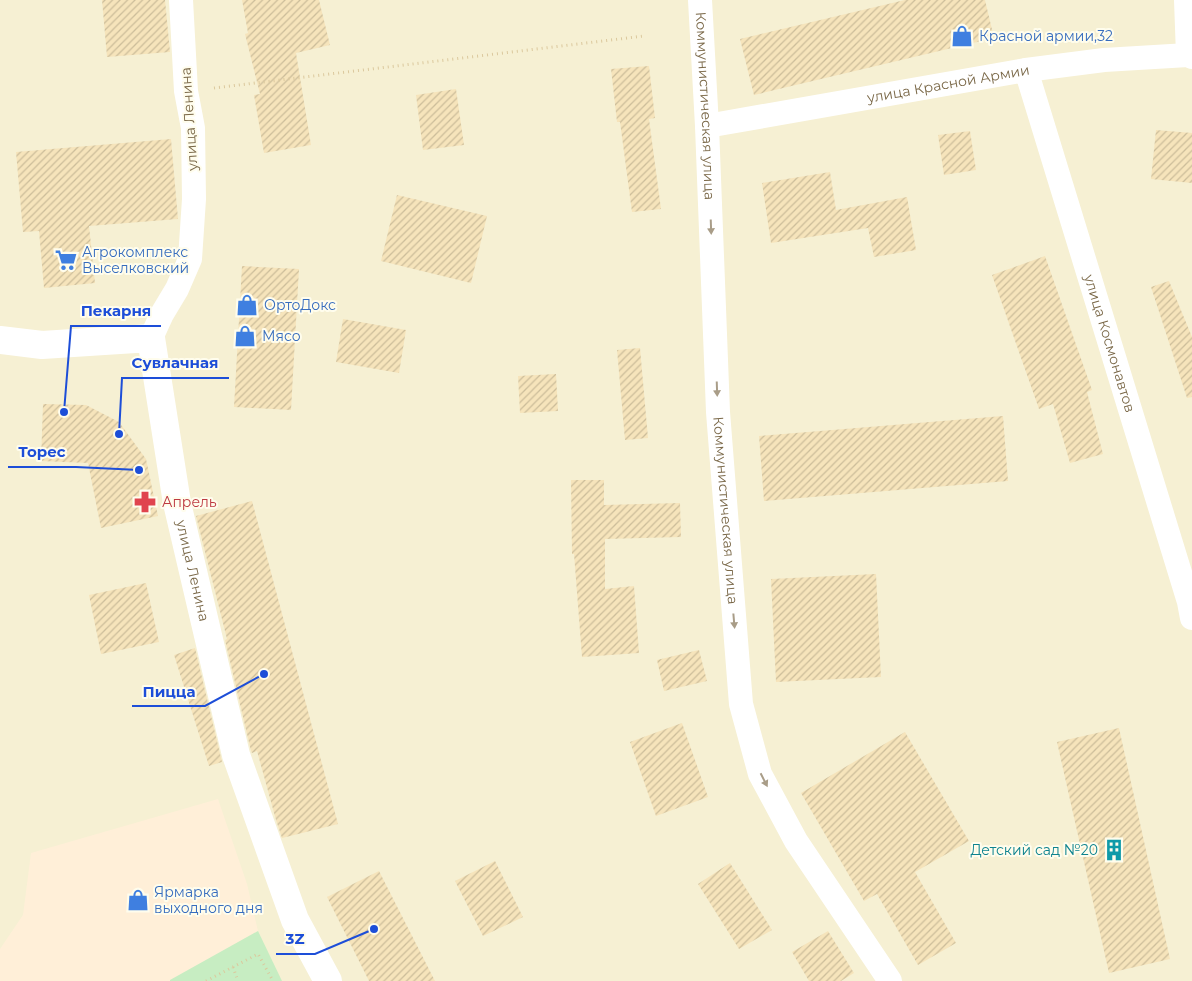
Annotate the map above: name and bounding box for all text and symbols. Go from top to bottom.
street label: Коммунистическая улица [692,11,719,200]
shop icon: Красной армии,32 [949,23,975,49]
place label: Красной армии,32 [979,27,1113,45]
street label: улица Красной Армии [865,61,1031,107]
street label: улица Ленина [176,67,202,172]
one-way arrow [707,219,715,235]
place label: Агрокомплекс Выселковский [82,243,189,277]
supermarket icon: Агрокомплекс Выселковский [53,247,79,273]
street label: улица Космонавтов [1080,271,1139,415]
shop icon: ОртоДокс [234,292,260,318]
callout: Пекарня [71,296,161,326]
place label: ОртоДокс [264,296,336,314]
text: Пекарня [81,301,151,320]
shop icon: Мясо [232,323,258,349]
place label: Мясо [262,327,301,345]
callout: Сувлачная [122,348,229,378]
text: Сувлачная [132,353,218,372]
one-way arrow [713,381,721,397]
street label: Коммунистическая улица [709,416,742,605]
callout: Торес [8,437,76,467]
text: Торес [18,442,66,461]
pharmacy icon: Апрель [132,489,158,515]
place label: Апрель [162,493,217,511]
street label: улица Ленина [172,517,213,623]
one-way arrow [730,613,738,629]
callout: Пицца [132,676,205,706]
text: Пицца [142,682,196,701]
one-way arrow [760,772,768,787]
building icon: Детский сад №20 [1101,837,1127,863]
place label: Детский сад №20 [970,841,1098,859]
place label: Ярмарка выходного дня [154,883,263,917]
shop icon: Ярмарка выходного дня [125,887,151,913]
callout: 3Z [276,924,315,954]
text: 3Z [285,929,304,948]

